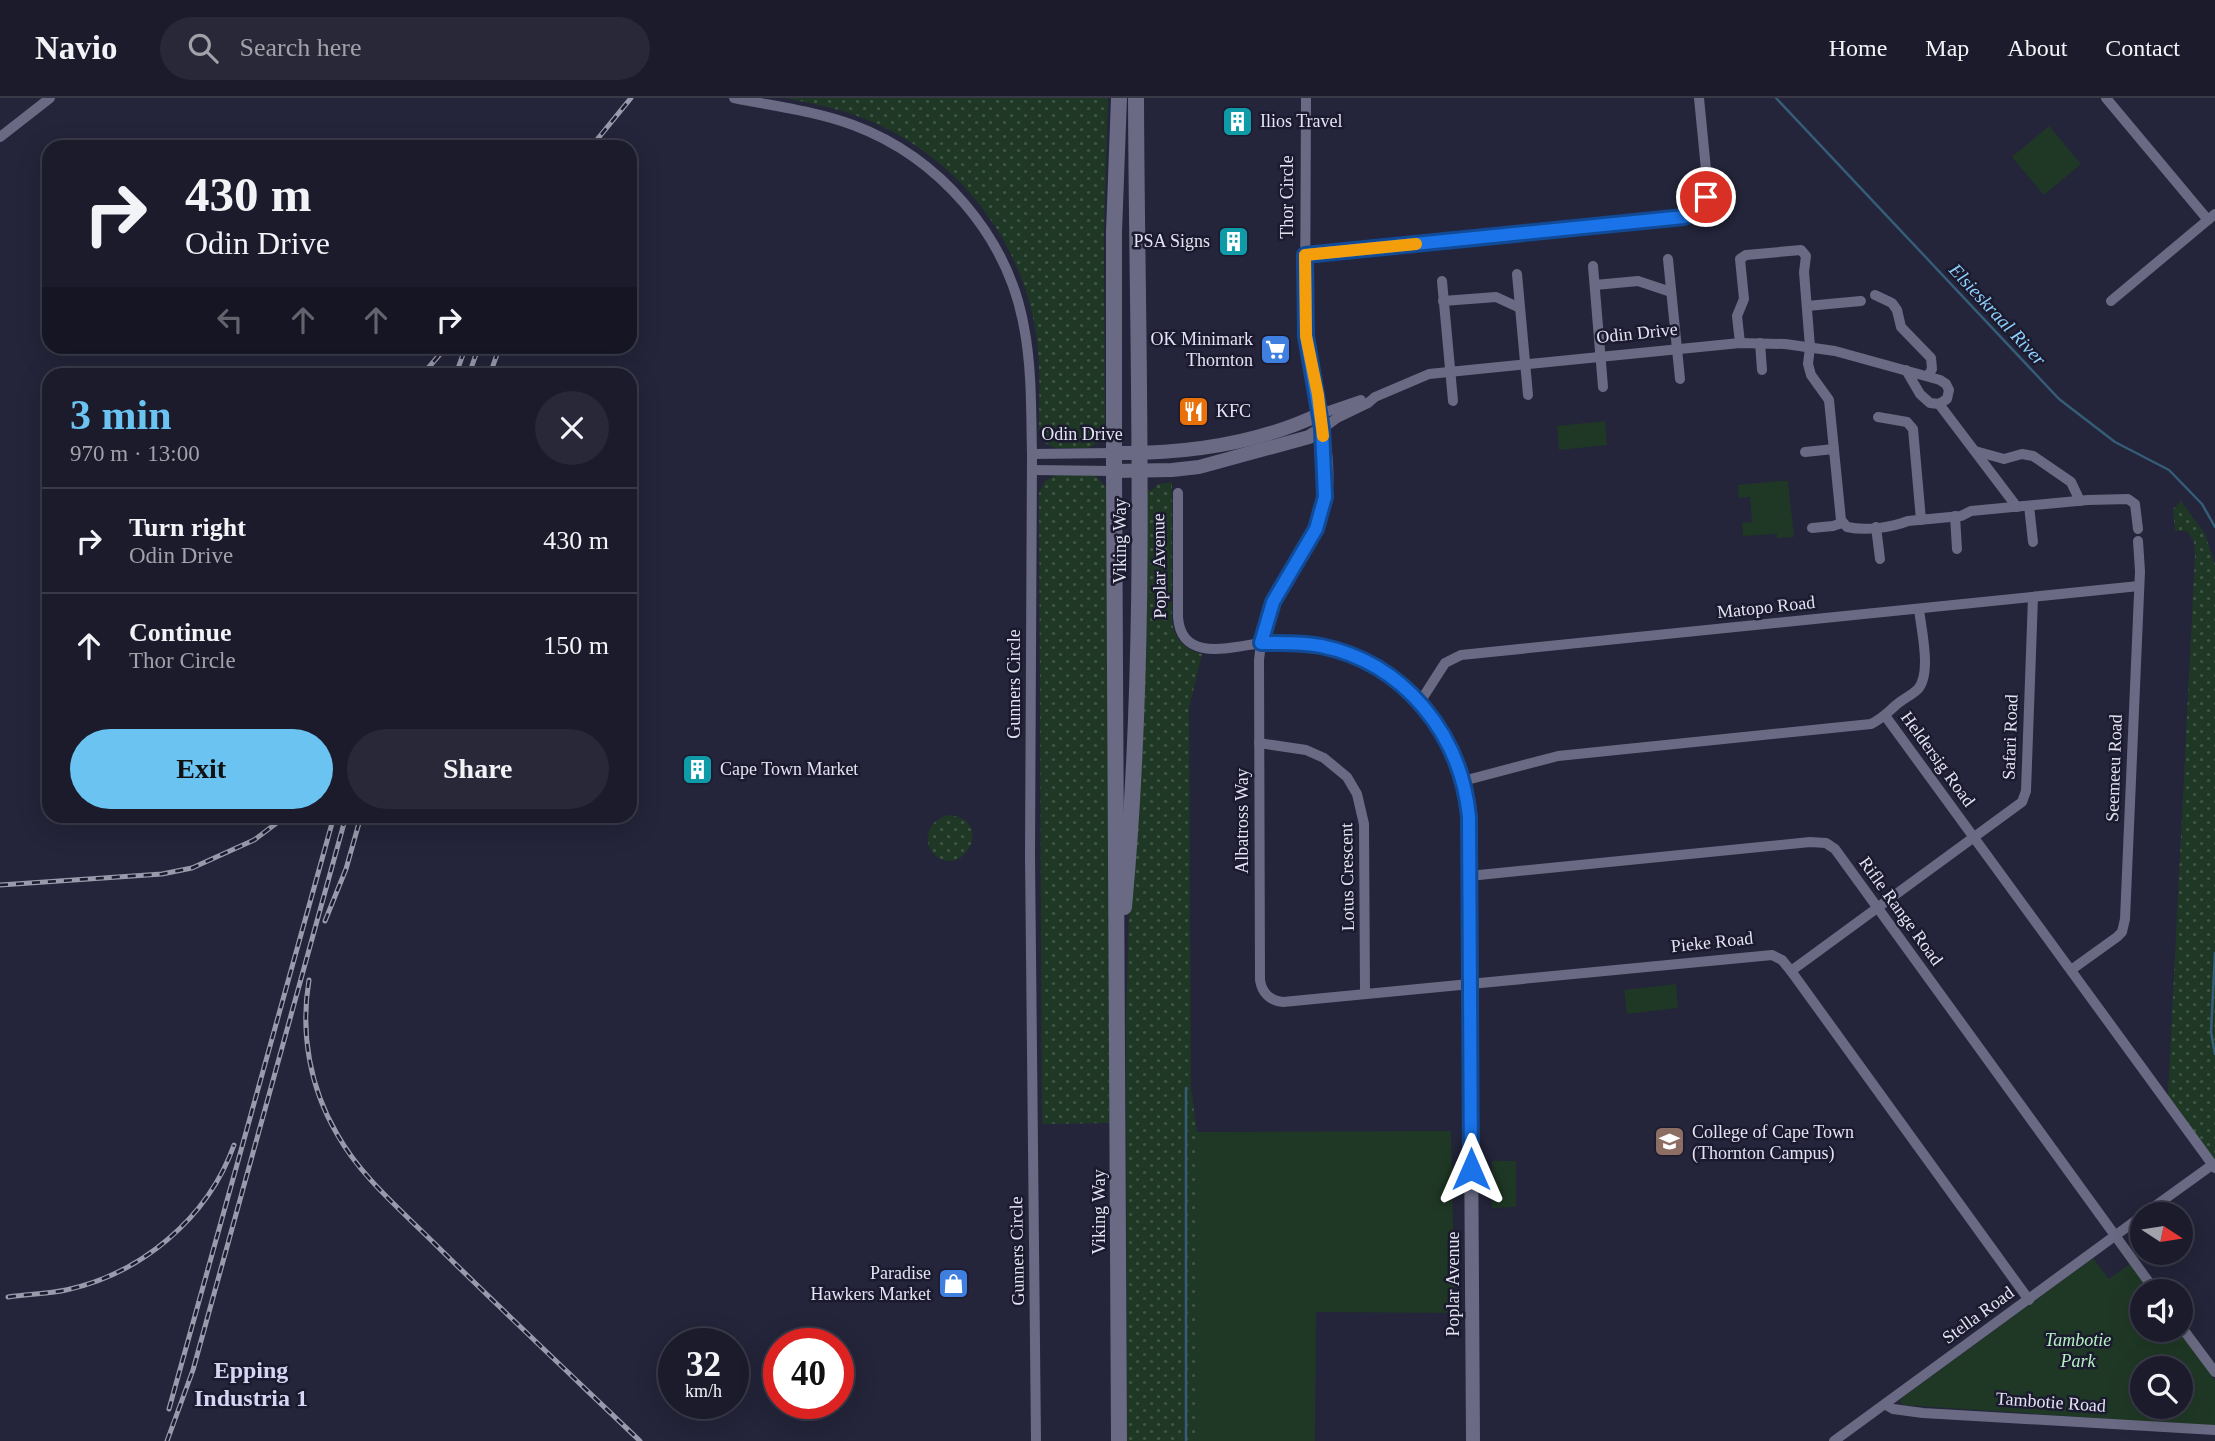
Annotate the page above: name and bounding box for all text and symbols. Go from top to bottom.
search box [160,17,650,80]
icon: search [184,29,222,67]
text: Navio [35,30,118,66]
text: Search here [240,33,361,62]
text: Home [1829,35,1887,61]
text: Map [1925,35,1969,61]
text: About [2007,35,2067,61]
text: Contact [2105,35,2180,61]
building icon: Ilios Travel [1220,104,1254,138]
place label: Ilios Travel [1260,111,1343,131]
street label: Thor Circle [1277,155,1297,239]
text: 430 m [185,167,312,222]
pin [1676,167,1736,227]
icon: right [70,168,161,259]
icon: arrive [1687,178,1725,216]
building icon: PSA Signs [1216,224,1250,258]
text: Odin Drive [185,225,330,261]
place label: PSA Signs [1133,231,1210,251]
water label: Elsieskraal River [1944,258,2051,370]
icon: left [211,301,249,339]
icon: ahead [284,301,322,339]
icon: ahead [357,301,395,339]
icon: right [430,301,468,339]
street label: Odin Drive [1595,319,1679,347]
place label: OK Minimark Thornton [1151,329,1253,370]
supermarket icon: OK Minimark Thornton [1259,332,1293,366]
button: close [535,391,609,465]
text: 3 min [70,392,172,438]
restaurant icon: KFC [1176,394,1210,428]
place label: KFC [1216,401,1251,421]
street label: Odin Drive [1041,424,1123,444]
text: 970 m · 13:00 [70,441,200,466]
street label: Viking Way [1110,498,1130,584]
text: Turn right [129,513,246,542]
street label: Poplar Avenue [1148,513,1170,619]
icon: right [70,522,108,560]
text: 430 m [543,526,609,555]
text: Odin Drive [129,543,233,568]
street label: Matopo Road [1716,592,1816,622]
text: Continue [129,618,232,647]
icon: ahead [70,627,108,665]
street label: Gunners Circle [1004,629,1024,739]
text: 150 m [543,631,609,660]
text: Thor Circle [129,648,236,673]
street label: Safari Road [1999,694,2021,780]
street label: Heldersig Road [1897,708,1979,810]
street label: Seemeeu Road [2102,714,2126,822]
button: Exit [70,729,333,809]
button: Share [347,729,609,809]
building icon: Cape Town Market [680,752,714,786]
place label: Cape Town Market [720,759,858,779]
street label: Albatross Way [1232,768,1252,874]
street label: Lotus Crescent [1336,823,1358,931]
street label: Rifle Range Road [1855,853,1947,969]
street label: Pieke Road [1670,928,1754,956]
place label: College of Cape Town (Thornton Campus) [1692,1122,1854,1164]
school or university icon: College of Cape Town (Thornton Campus) [1652,1125,1686,1159]
position arrow [1434,1132,1508,1206]
street label: Viking Way [1089,1169,1109,1255]
street label: Gunners Circle [1006,1196,1028,1306]
north arrow [2130,1202,2193,1265]
map controls [2130,1202,2193,1419]
street label: Poplar Avenue [1443,1231,1463,1337]
place label: Paradise Hawkers Market [811,1263,931,1304]
shop icon: Paradise Hawkers Market [937,1266,971,1300]
button: sound [2130,1279,2193,1342]
street label: Stella Road [1938,1282,2018,1348]
speed limit sign: 40 [763,1328,854,1419]
park label: Tambotie Park [2045,1330,2111,1371]
text: 32 [686,1345,721,1384]
button: search [2130,1356,2193,1419]
district label: Epping Industria 1 [194,1357,308,1411]
text: km/h [685,1381,722,1401]
street label: Tambotie Road [1995,1388,2107,1416]

